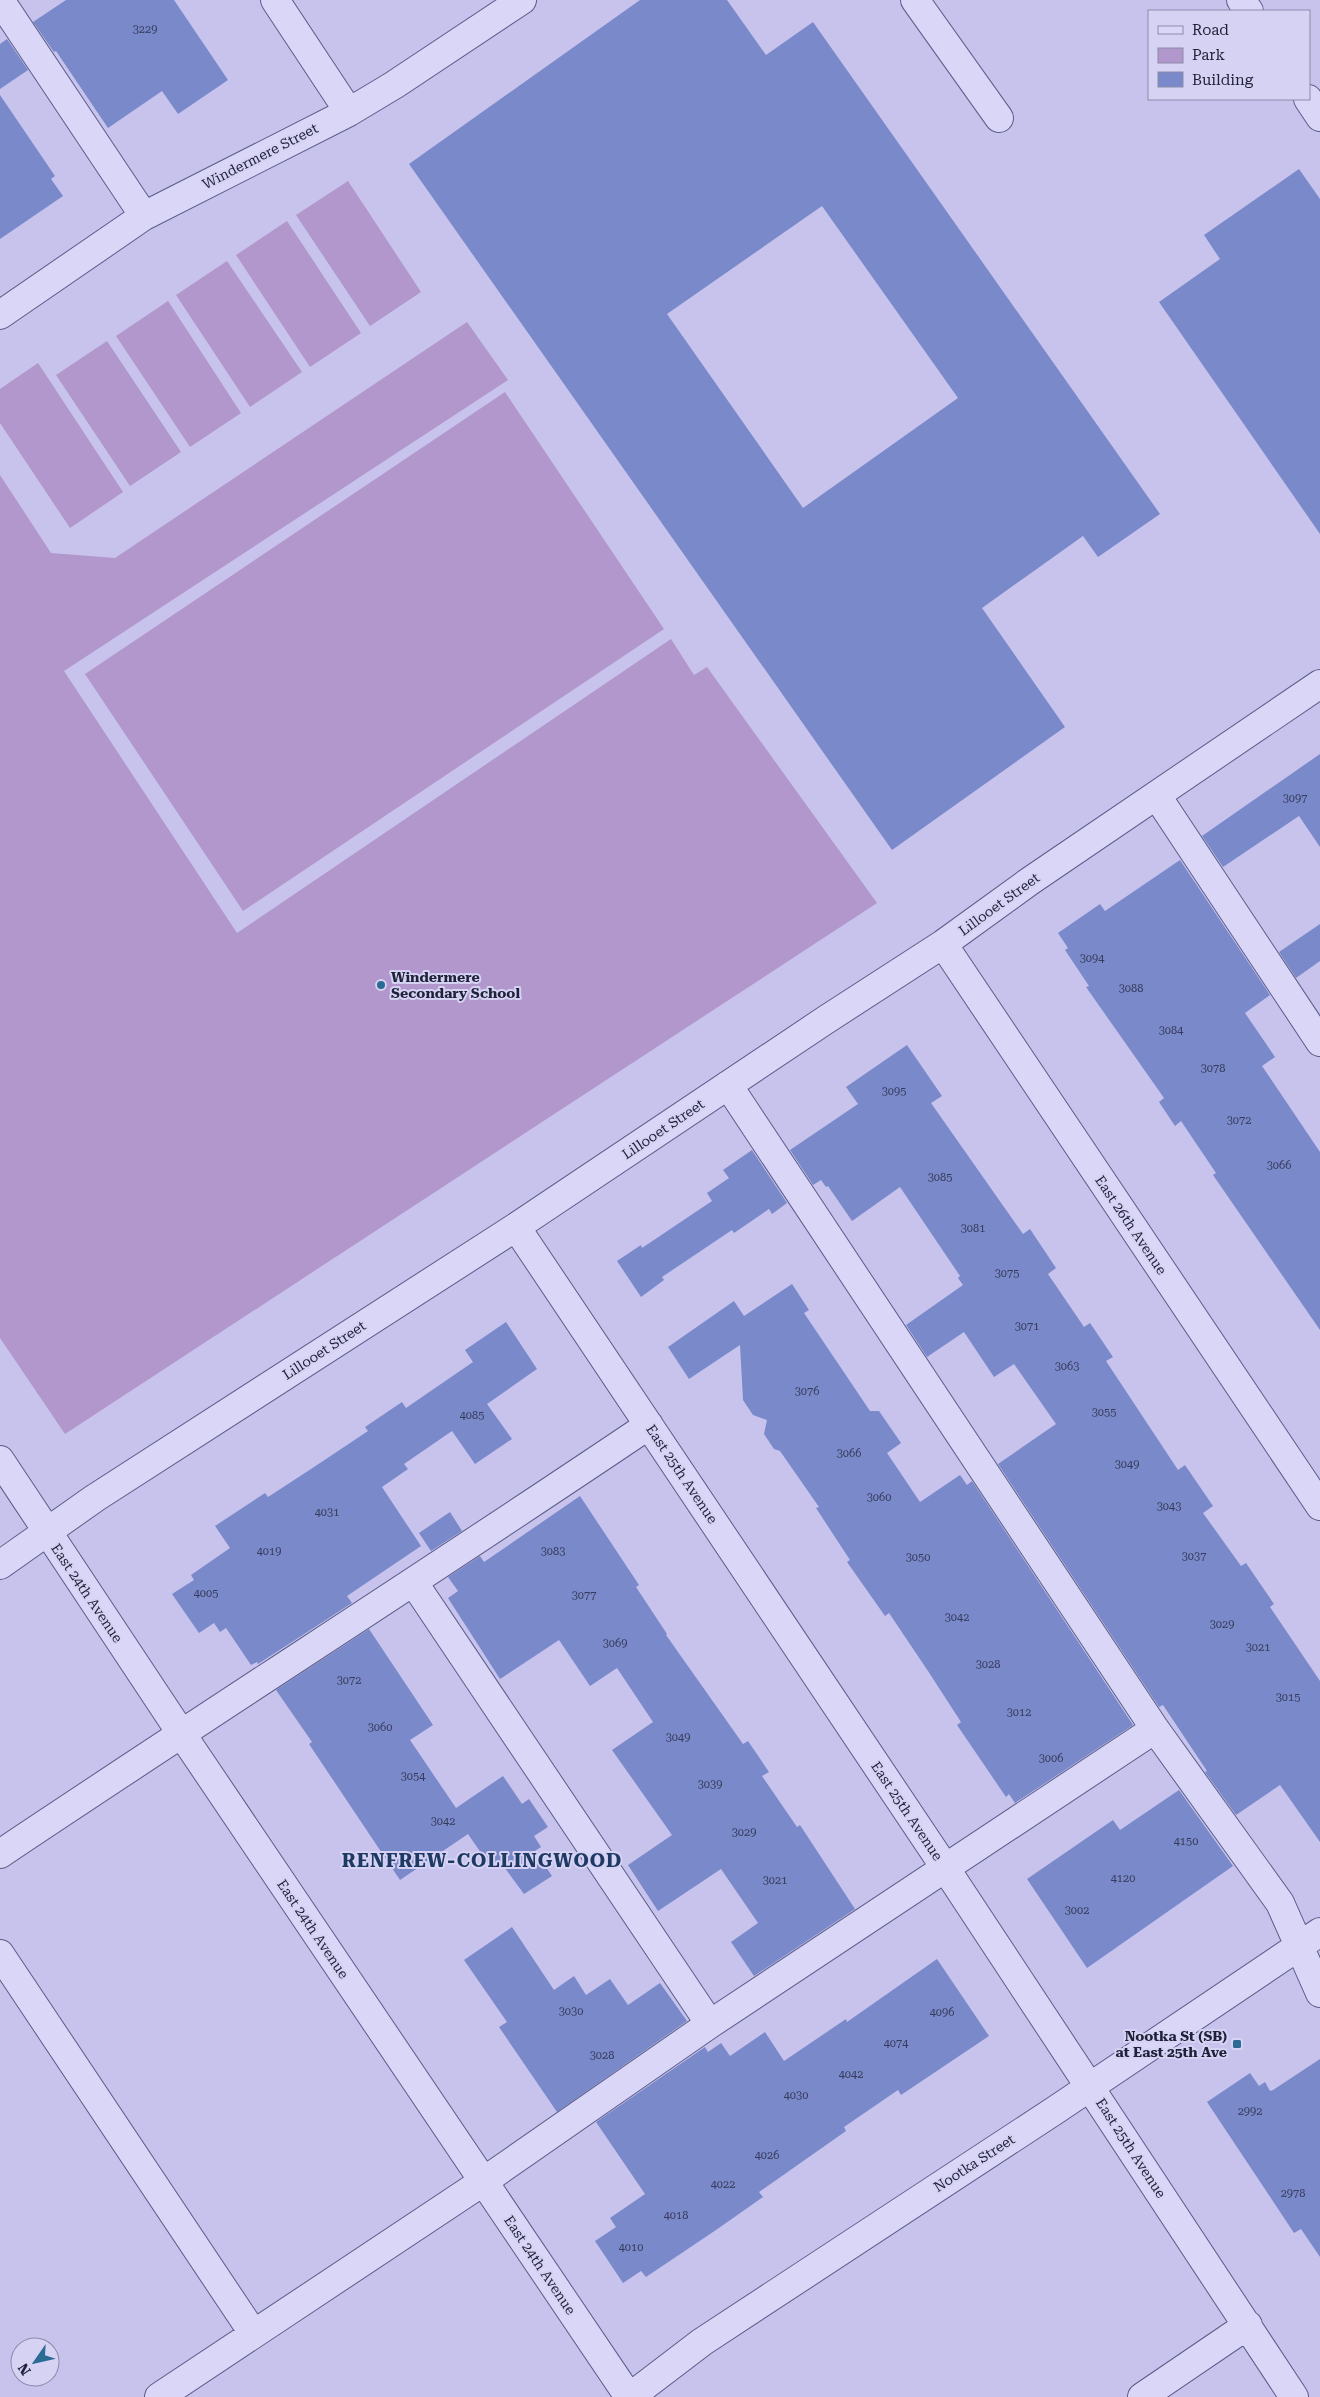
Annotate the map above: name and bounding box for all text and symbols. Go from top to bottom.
legend [1148,10,1310,100]
text: Road [1192,21,1229,39]
house number: 3229 [133,23,157,36]
text: Park [1192,46,1226,64]
text: Building [1192,71,1254,89]
street label: Windermere Street [200,120,320,192]
house number: 3097 [1283,792,1307,805]
street label: Lillooet Street [956,869,1042,939]
house number: 3094 [1080,952,1105,965]
place label: Windermere Secondary School [391,969,520,1001]
marker: Windermere Secondary School [375,979,387,991]
house number: 3088 [1119,982,1143,995]
house number: 3084 [1159,1024,1184,1037]
house number: 3078 [1201,1062,1225,1075]
house number: 3095 [882,1085,906,1098]
street label: Lillooet Street [619,1096,707,1162]
house number: 3072 [1227,1114,1251,1127]
house number: 3066 [1267,1159,1291,1172]
house number: 3085 [928,1171,952,1184]
street label: East 26th Avenue [1092,1173,1170,1278]
house number: 3081 [961,1222,985,1235]
house number: 3075 [995,1267,1019,1280]
street label: Lillooet Street [280,1317,368,1383]
house number: 3071 [1015,1320,1039,1333]
house number: 3063 [1055,1360,1079,1373]
house number: 3076 [795,1385,819,1398]
house number: 3055 [1092,1406,1116,1419]
house number: 4085 [460,1409,484,1422]
street label: East 25th Avenue [643,1422,721,1527]
house number: 3066 [837,1447,861,1460]
house number: 3049 [1115,1458,1139,1471]
house number: 3060 [867,1491,891,1504]
house number: 3043 [1157,1500,1181,1513]
house number: 4031 [315,1506,339,1519]
street label: East 24th Avenue [48,1541,126,1646]
house number: 4019 [257,1545,281,1558]
house number: 3083 [541,1545,565,1558]
house number: 3037 [1182,1550,1206,1563]
house number: 3050 [906,1551,930,1564]
house number: 4005 [194,1587,218,1600]
house number: 3077 [572,1589,596,1602]
house number: 3042 [945,1611,969,1624]
house number: 3029 [1210,1618,1234,1631]
house number: 3069 [603,1637,627,1650]
house number: 3021 [1246,1641,1270,1654]
house number: 3028 [976,1658,1000,1671]
house number: 3072 [337,1674,361,1687]
house number: 3015 [1276,1691,1300,1704]
house number: 3012 [1007,1706,1031,1719]
house number: 3060 [368,1721,392,1734]
house number: 3049 [666,1731,690,1744]
house number: 3006 [1039,1752,1063,1765]
street label: East 25th Avenue [868,1759,946,1864]
house number: 3054 [401,1770,426,1783]
house number: 3039 [698,1778,722,1791]
house number: 3042 [431,1815,455,1828]
house number: 3029 [732,1826,756,1839]
house number: 4150 [1174,1835,1198,1848]
district label: RENFREW-COLLINGWOOD [342,1849,622,1872]
house number: 4120 [1111,1872,1135,1885]
house number: 3021 [763,1874,787,1887]
street label: East 24th Avenue [274,1877,352,1982]
house number: 3002 [1065,1904,1089,1917]
house number: 3030 [559,2005,583,2018]
house number: 4096 [930,2006,954,2019]
place label: Nootka St (SB) at East 25th Ave [1116,2028,1227,2060]
house number: 4074 [884,2037,909,2050]
marker: Nootka St (SB) at East 25th Ave [1231,2038,1243,2050]
house number: 3028 [590,2049,614,2062]
house number: 4042 [839,2068,863,2081]
house number: 4030 [784,2089,808,2102]
street label: East 25th Avenue [1093,2095,1169,2201]
house number: 2992 [1238,2105,1262,2118]
street label: Nootka Street [931,2131,1017,2195]
house number: 4026 [755,2149,779,2162]
house number: 4022 [711,2178,735,2191]
house number: 2978 [1281,2187,1305,2200]
house number: 4018 [664,2209,688,2222]
street label: East 24th Avenue [501,2213,579,2318]
house number: 4010 [619,2241,643,2254]
north arrow [10,2337,60,2387]
text: N [14,2360,34,2378]

